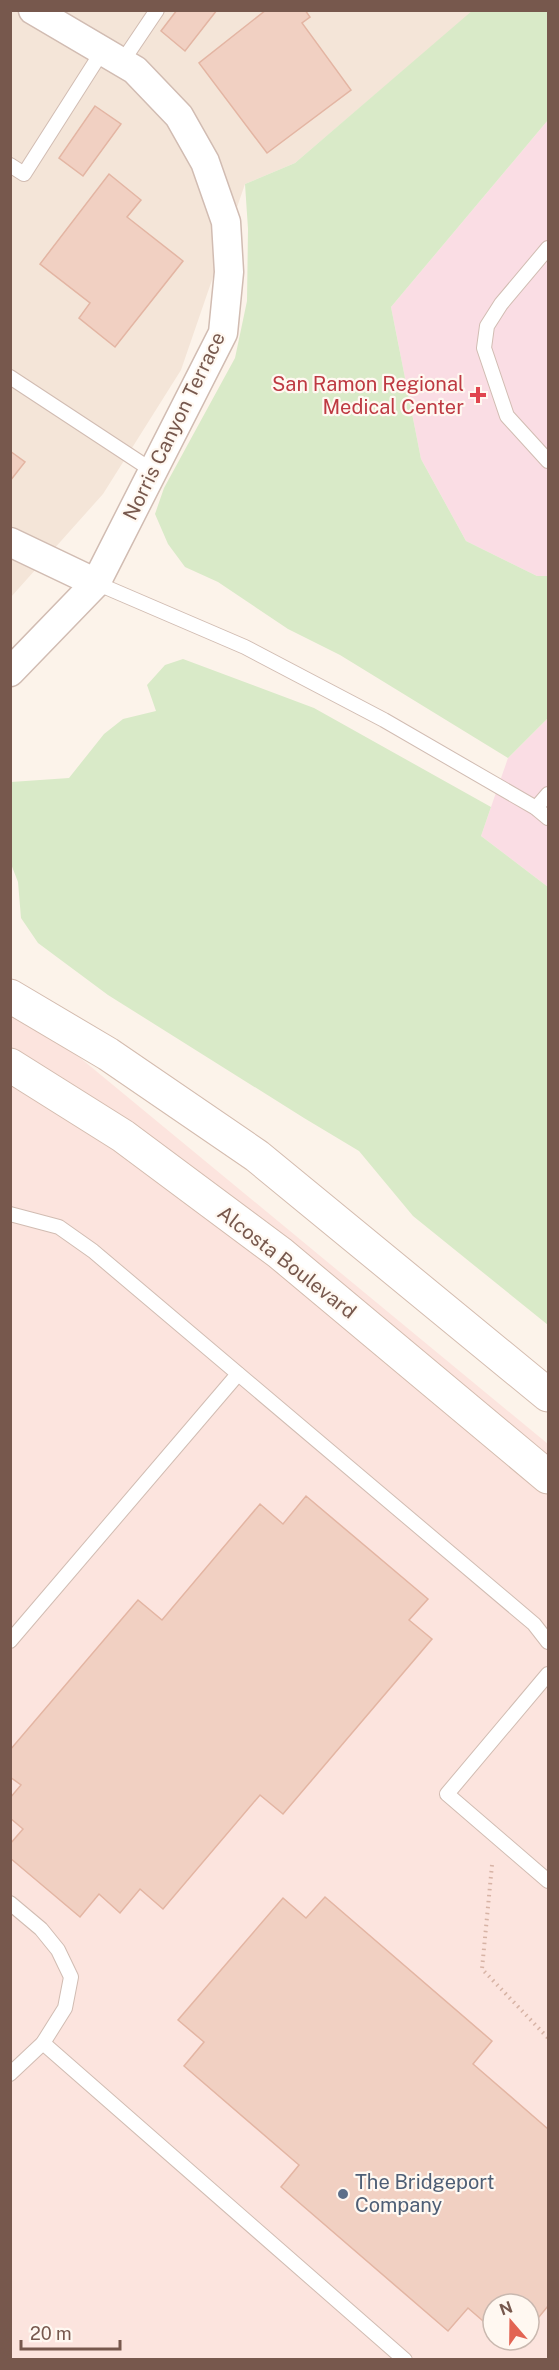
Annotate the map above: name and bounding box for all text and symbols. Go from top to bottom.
street label: Norris Canyon Terrace [118,328,230,524]
place label: San Ramon Regional Medical Center [272,372,464,419]
marker: San Ramon Regional Medical Center [469,386,487,404]
street label: Alcosta Boulevard [213,1201,361,1323]
place label: The Bridgeport Company [355,2170,495,2217]
marker: The Bridgeport Company [336,2187,350,2201]
north arrow [481,2292,541,2352]
text: N [497,2297,515,2319]
scale bar [21,2313,120,2351]
text: 20 m [30,2323,72,2344]

